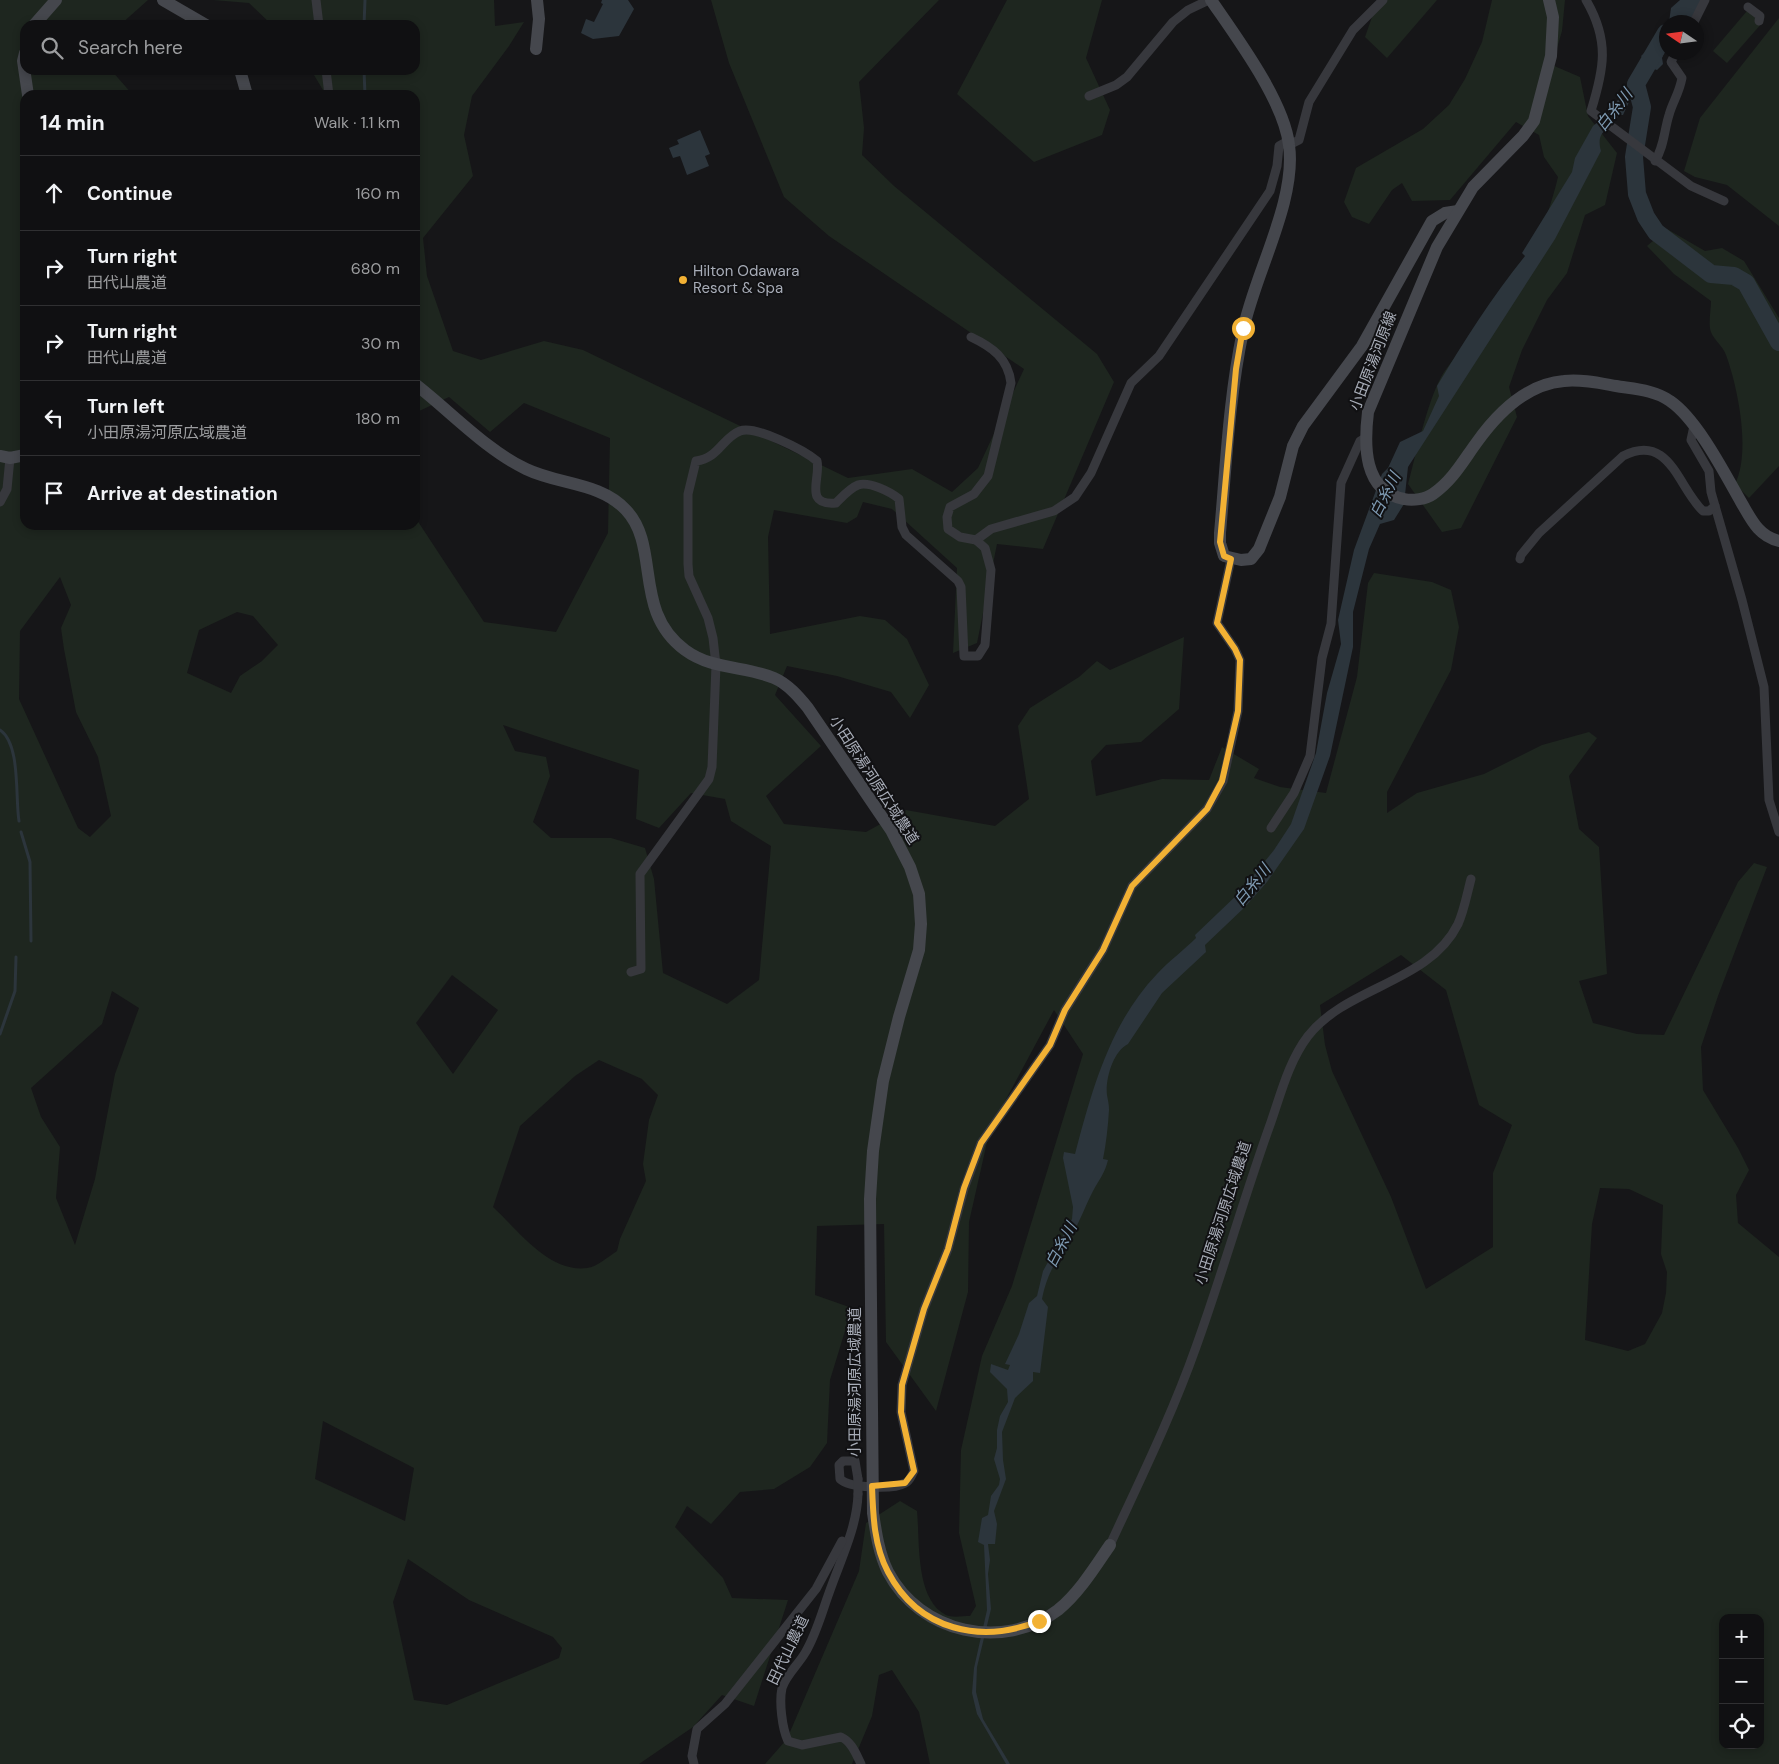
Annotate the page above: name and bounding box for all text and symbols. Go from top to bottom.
north arrow [1659,15,1704,60]
search box [20,20,420,75]
icon: search [38,34,66,62]
text: Search here [78,35,183,60]
water label: 白糸川 [1591,83,1638,135]
text: 14 min [40,109,105,137]
text: Walk · 1.1 km [314,112,400,133]
icon: ahead [40,179,68,207]
text: Continue [87,181,173,206]
text: 160 m [356,183,400,204]
text: Turn right [87,244,177,269]
icon: right [40,254,68,282]
text: 680 m [351,258,400,279]
place label: Hilton Odawara Resort & Spa [693,261,799,298]
text: 田代山農道 [87,272,167,293]
marker: Hilton Odawara Resort & Spa [677,274,689,286]
street label: 小田原湯河原線 [1345,308,1401,414]
route start [1232,317,1255,340]
text: Turn right [87,319,177,344]
icon: right [40,329,68,357]
text: 30 m [361,333,400,354]
text: 田代山農道 [87,347,167,368]
text: Turn left [87,394,165,419]
icon: left [40,404,68,432]
text: 180 m [356,408,400,429]
text: 小田原湯河原広域農道 [87,422,247,443]
water label: 白糸川 [1365,467,1406,521]
icon: arrive [40,479,68,507]
text: Arrive at destination [87,481,278,506]
street label: 小田原湯河原広域農道 [825,712,923,848]
water label: 白糸川 [1229,858,1277,910]
street label: 小田原湯河原広域農道 [1190,1139,1256,1287]
water label: 白糸川 [1040,1217,1082,1271]
street label: 小田原湯河原広域農道 [845,1307,865,1457]
route end [1028,1610,1051,1633]
street label: 田代山農道 [763,1612,813,1688]
map controls [1719,1614,1764,1749]
button: + [1719,1614,1764,1659]
button: − [1719,1659,1764,1704]
button: locate [1719,1704,1764,1749]

